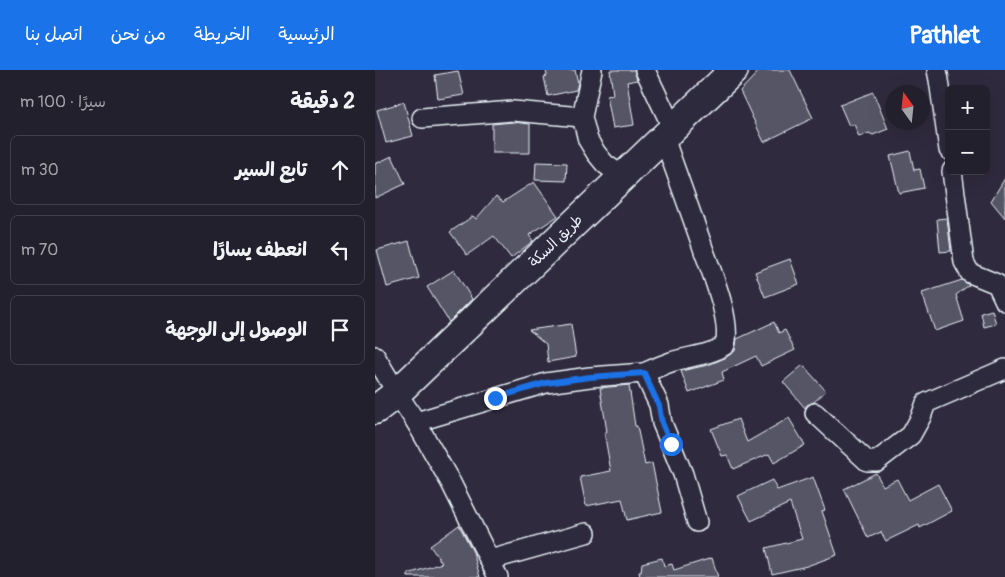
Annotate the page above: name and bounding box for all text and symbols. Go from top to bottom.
text: Pathlet [909,21,980,50]
text: اتصل بنا [25,23,83,46]
text: من نحن [111,23,166,46]
text: الخريطة [194,23,250,46]
text: الرئيسية [278,23,335,46]
north arrow [885,85,930,130]
map controls [945,85,990,175]
button: + [945,85,990,130]
text: 2 دقيقة [290,88,355,115]
text: سيرًا · 100 m [20,92,106,112]
button: − [945,130,990,175]
icon: ahead [326,156,354,184]
text: تابع السير [235,158,307,182]
text: 30 m [21,160,59,180]
street label: طريق السكة [525,210,587,272]
icon: left [326,236,354,264]
text: انعطف يسارًا [213,238,307,262]
text: 70 m [21,240,58,260]
icon: arrive [326,316,354,344]
text: الوصول إلى الوجهة [165,318,307,342]
route end [484,387,507,410]
route start [660,433,683,456]

